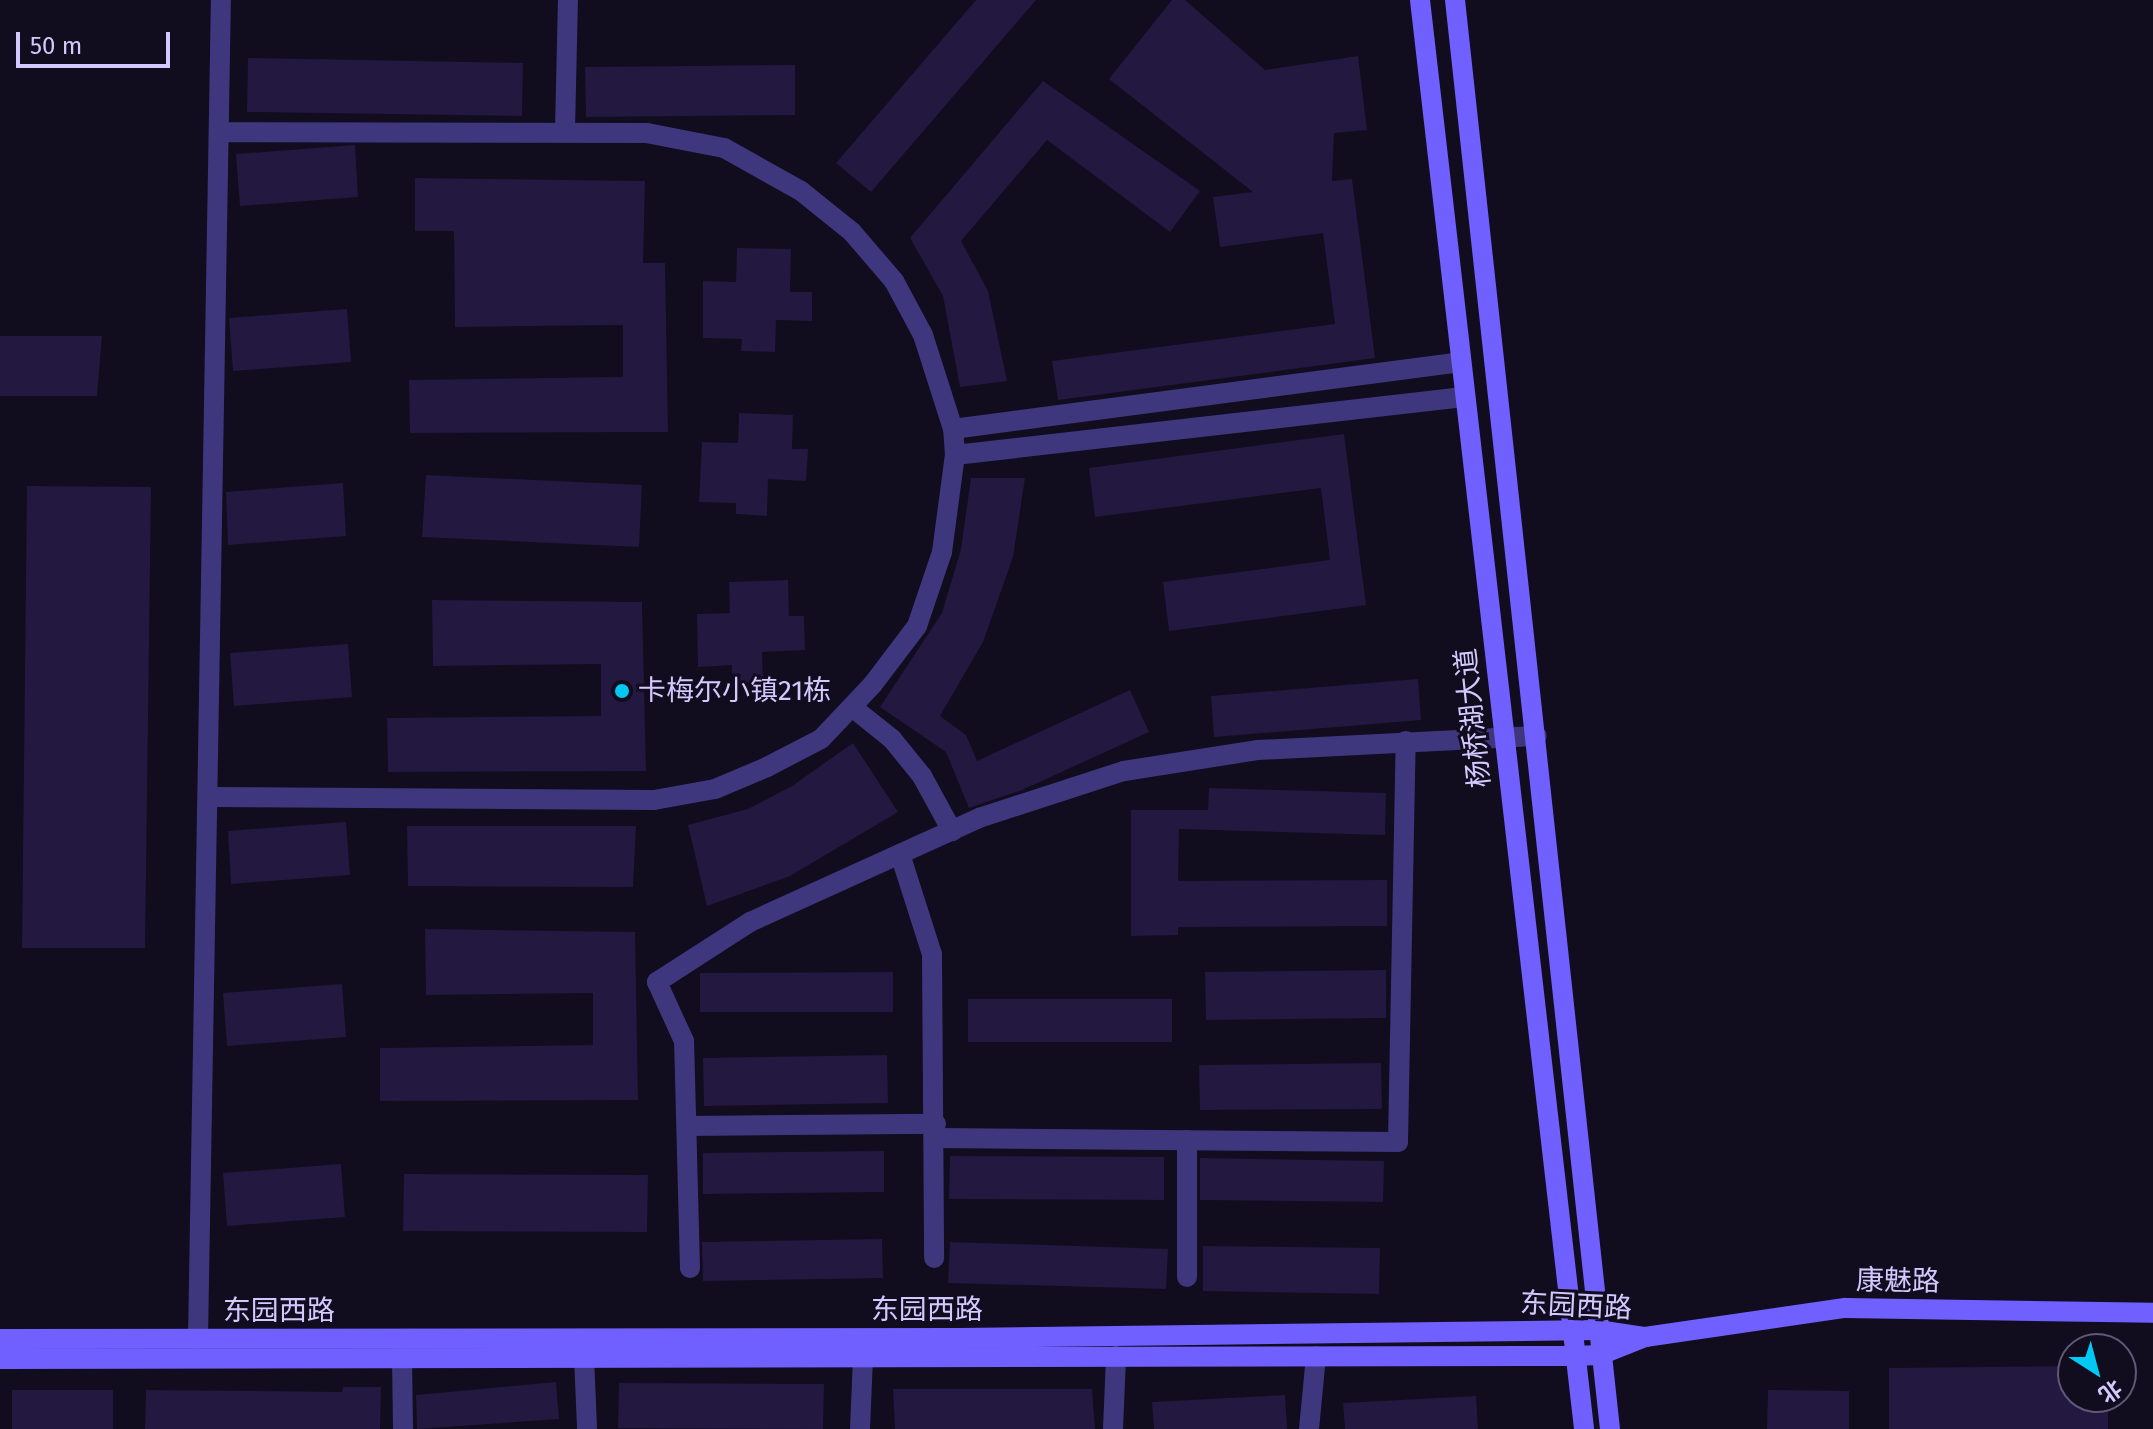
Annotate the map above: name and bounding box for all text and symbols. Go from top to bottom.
scale bar [20,16,174,66]
text: 50 m [30,32,82,60]
street label: 杨桥湖大道 [1449,647,1497,789]
place label: 卡梅尔小镇21栋 [638,674,831,708]
marker: 卡梅尔小镇21栋 [613,682,631,700]
street label: 康魅路 [1856,1263,1940,1299]
street label: 东园西路 [1519,1286,1633,1326]
street label: 东园西路 [871,1293,983,1327]
street label: 东园西路 [223,1294,335,1328]
north arrow [2057,1333,2137,1413]
text: 北 [2093,1374,2127,1409]

